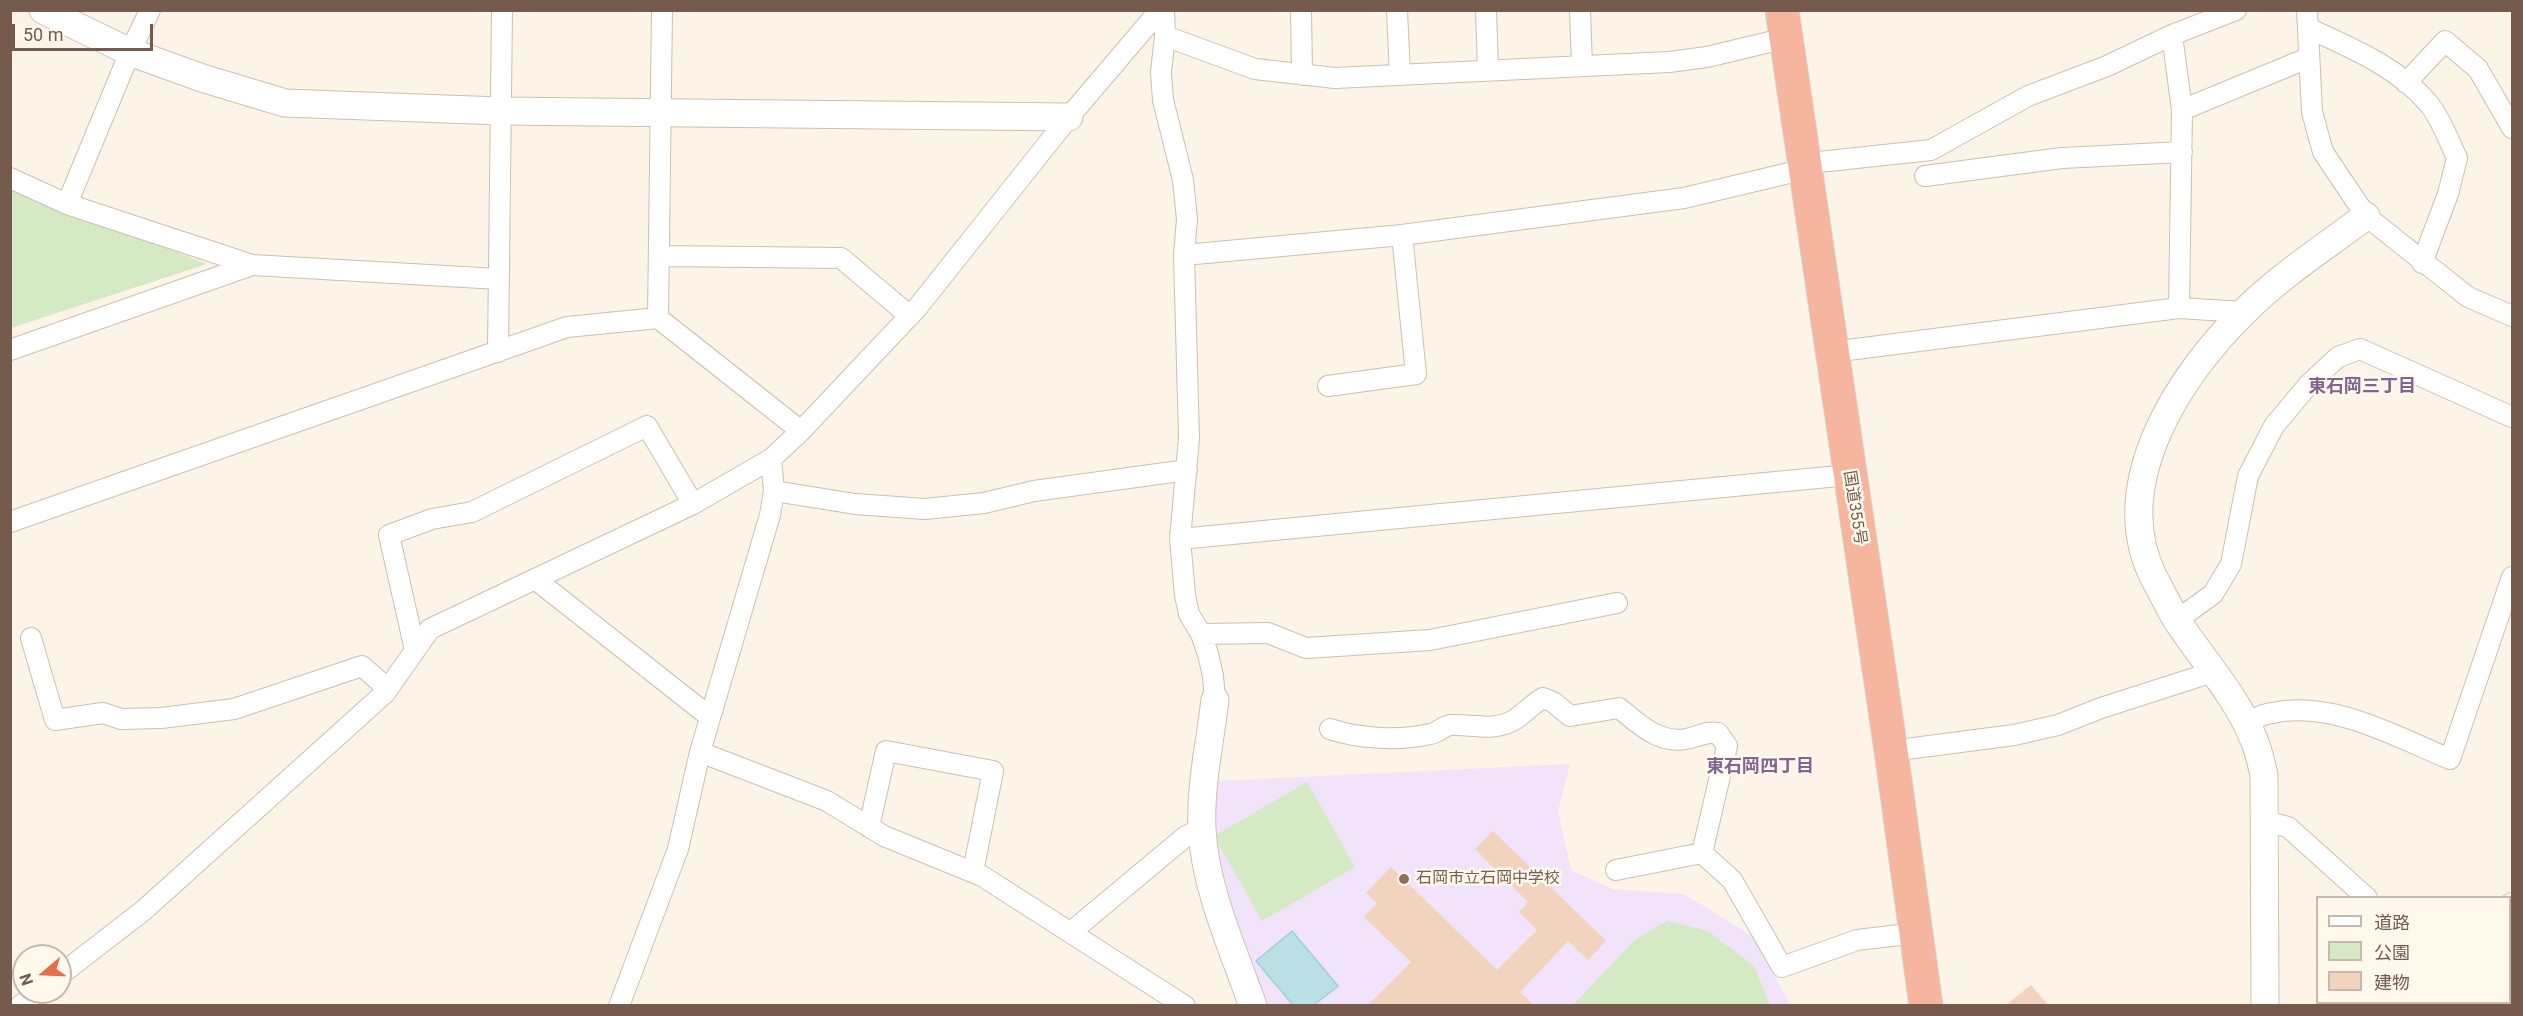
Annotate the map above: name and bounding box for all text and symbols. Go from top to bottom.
scale bar [15,12,156,50]
text: 50 m [23,24,63,45]
district label: 東石岡三丁目 [2308,376,2416,398]
street label: 国道355号 [1839,469,1869,547]
district label: 東石岡四丁目 [1706,756,1814,778]
place label: 石岡市立石岡中学校 [1416,869,1560,889]
marker: 石岡市立石岡中学校 [1397,872,1411,886]
legend [2316,896,2511,1004]
text: 道路 [2374,912,2410,933]
text: 公園 [2374,942,2410,963]
north arrow [12,944,72,1004]
text: N [16,971,37,988]
text: 建物 [2374,972,2410,993]

